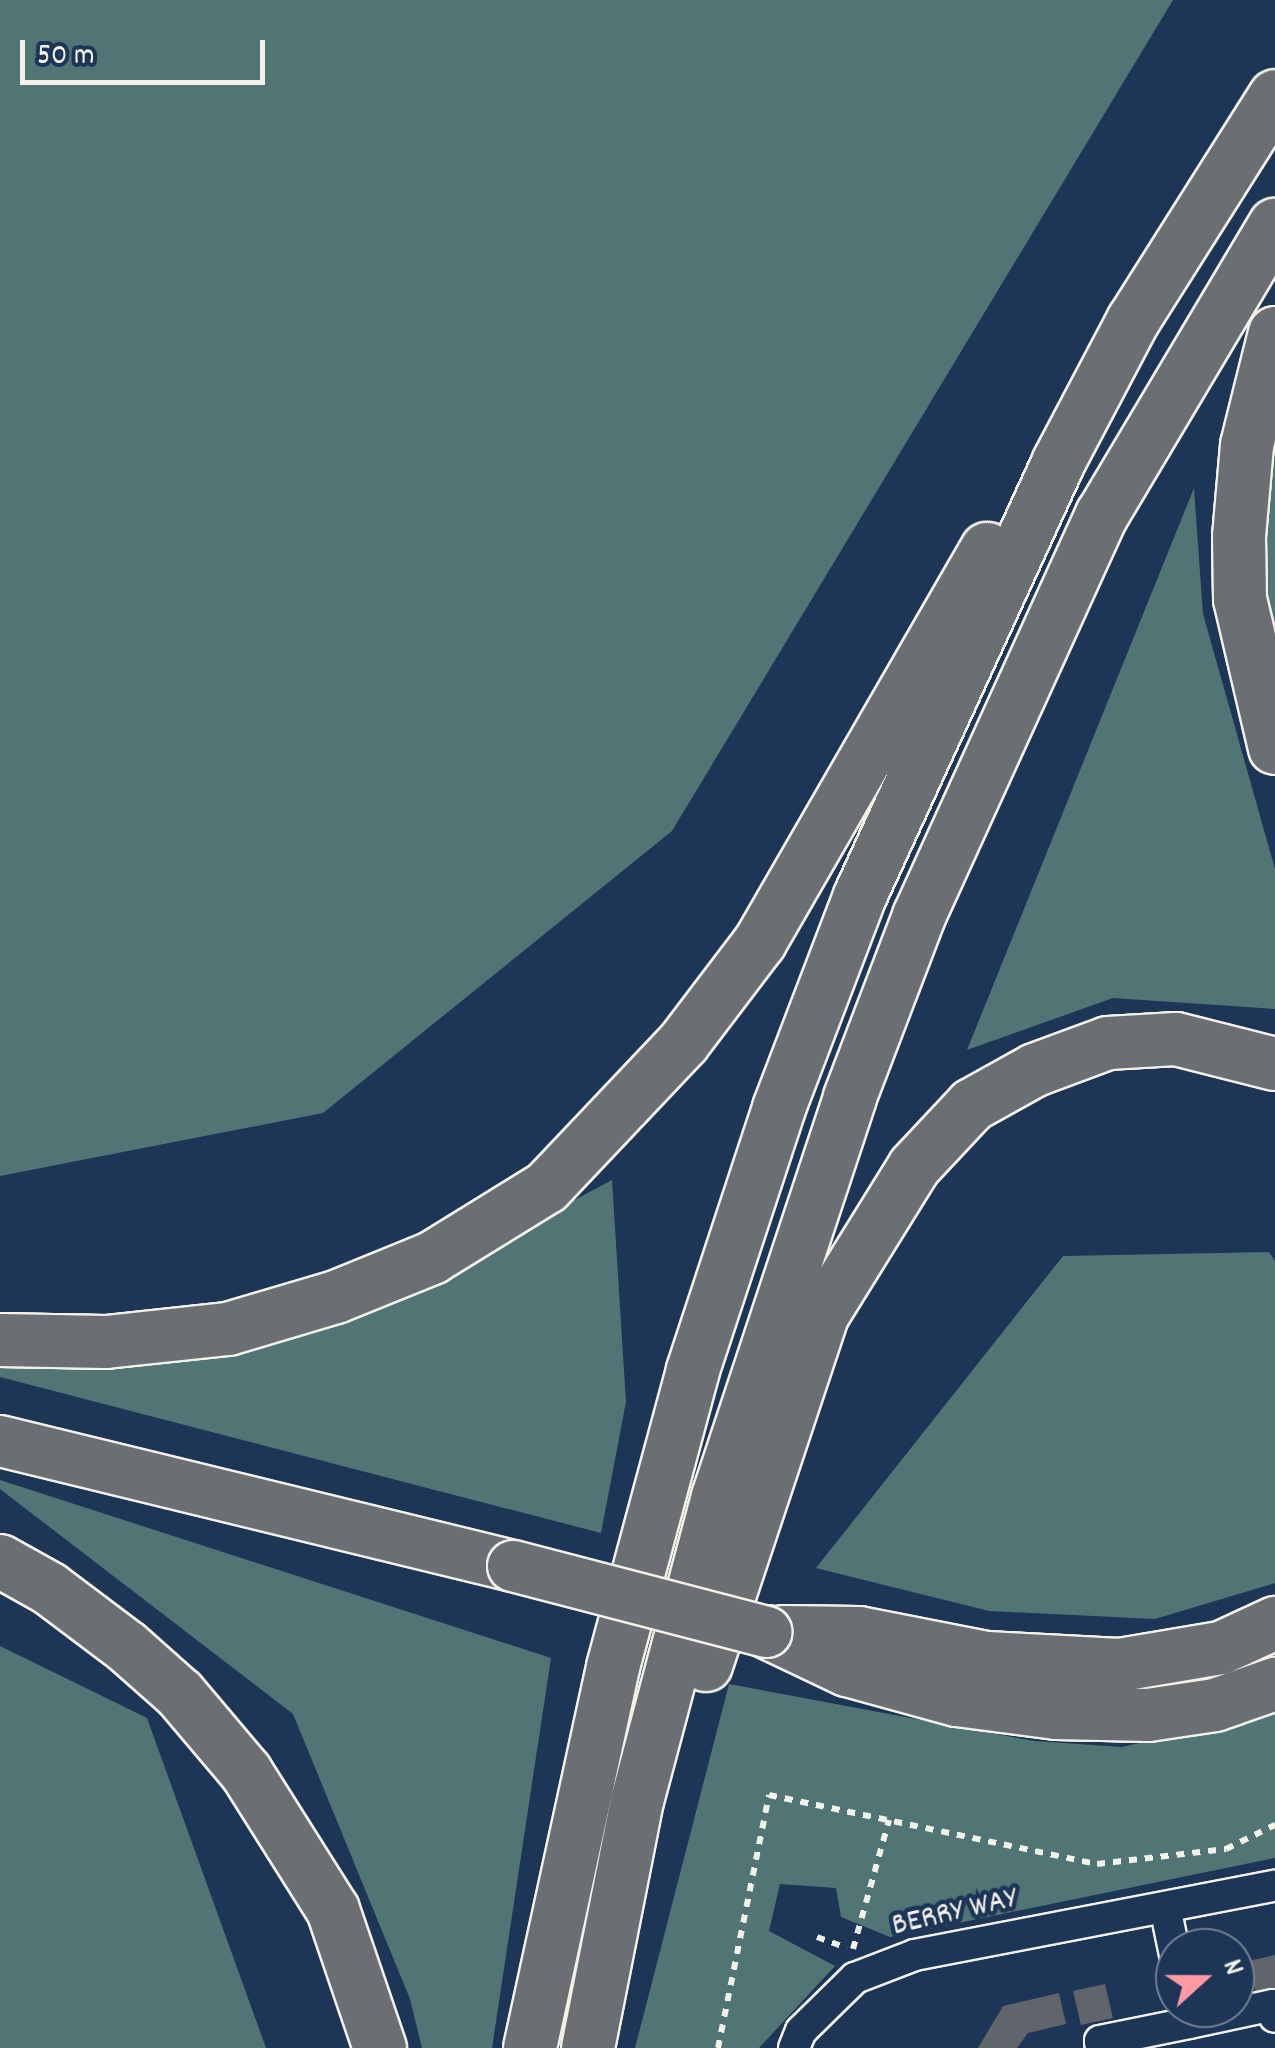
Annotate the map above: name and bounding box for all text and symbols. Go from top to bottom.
scale bar [25,20,270,82]
text: 50 m [37,36,95,79]
street label: BERRY WAY [889,1881,1021,1947]
north arrow [1155,1928,1255,2028]
text: N [1210,1954,1252,1982]

